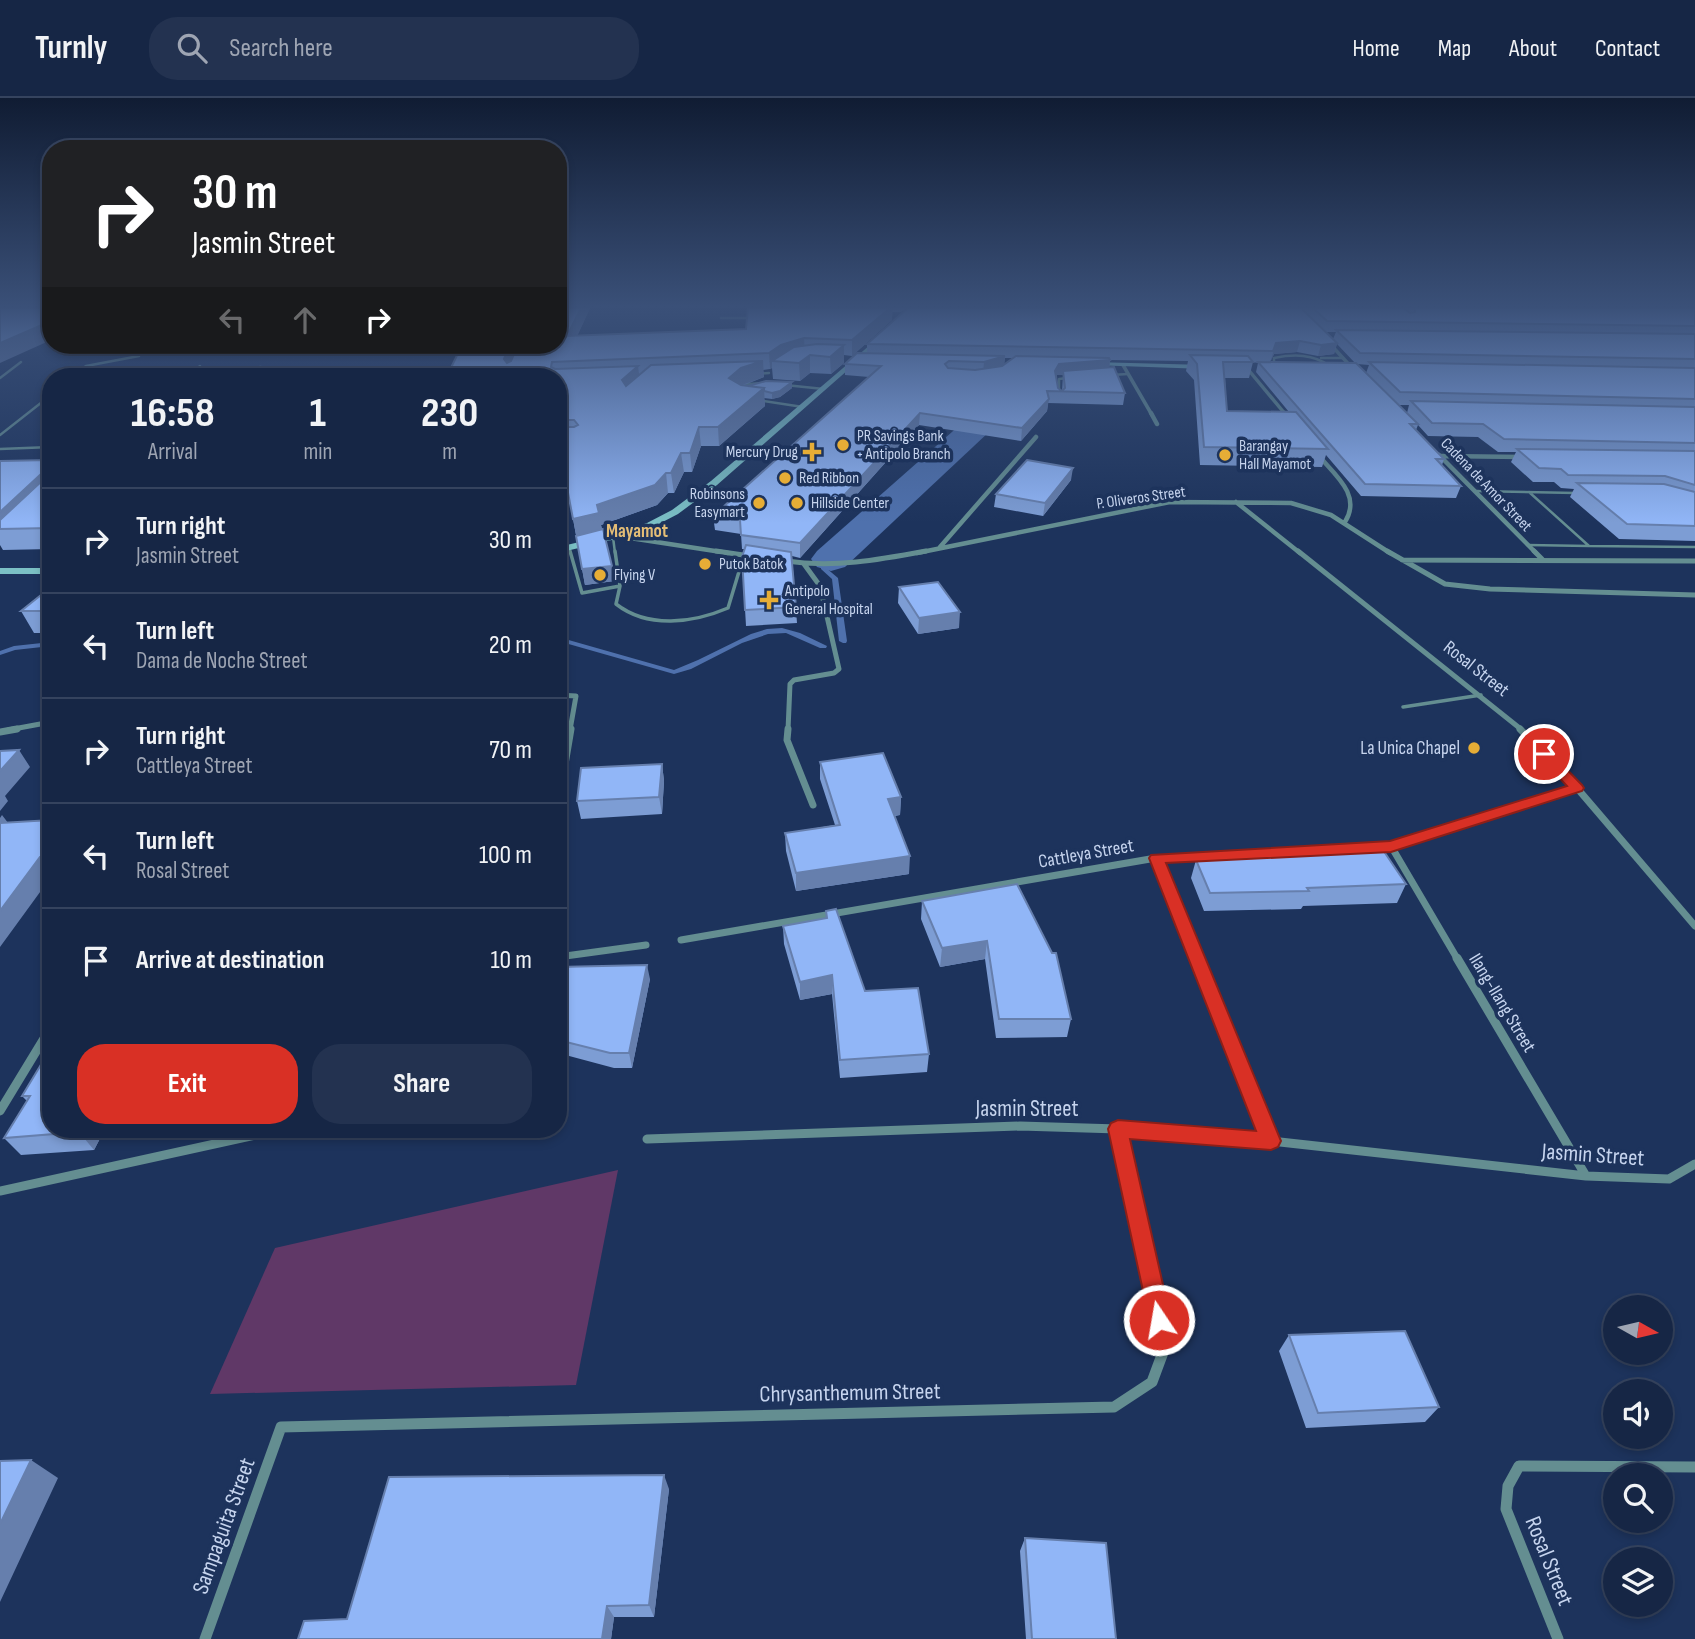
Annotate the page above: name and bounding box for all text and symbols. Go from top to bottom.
search box [149,17,639,80]
text: Turnly [35,28,107,68]
icon: search [173,29,211,67]
text: Search here [229,33,333,64]
text: Home [1352,34,1400,63]
text: Map [1438,34,1471,63]
text: About [1509,34,1557,63]
text: Contact [1595,34,1660,63]
text: 30 m [192,164,277,223]
icon: right [77,168,168,259]
text: Jasmin Street [192,224,335,263]
icon: left [213,301,251,339]
icon: ahead [286,301,324,339]
icon: right [359,301,397,339]
text: 16:58 [131,388,215,439]
text: 1 [310,388,326,439]
text: 230 [421,388,478,439]
place label: PR Savings Bank - Antipolo Branch [857,427,951,464]
street label: Cadena de Amor Street [1436,434,1536,536]
marker: PR Savings Bank - Antipolo Branch [835,437,851,453]
place label: Barangay Hall Mayamot [1239,437,1311,474]
text: Arrival [148,438,197,466]
text: min [303,438,332,466]
text: m [442,438,457,466]
place label: Mercury Drug [726,443,798,462]
marker: Mercury Drug [804,444,820,460]
marker: Barangay Hall Mayamot [1217,447,1233,463]
place label: Red Ribbon [799,469,859,488]
marker: Red Ribbon [777,470,793,486]
street label: P. Oliveros Street [1095,482,1187,514]
place label: Robinsons Easymart [690,485,745,522]
place label: Hillside Center [811,494,890,513]
marker: Robinsons Easymart [751,495,767,511]
marker: Hillside Center [789,495,805,511]
text: Turn right [136,511,225,542]
district label: Mayamot [606,520,668,543]
icon: right [77,522,115,560]
text: 30 m [489,525,532,556]
text: Jasmin Street [136,542,239,570]
place label: Putok Batok [719,555,783,574]
marker: Putok Batok [697,556,713,572]
place label: Flying V [614,566,656,585]
marker: Flying V [592,567,608,583]
place label: Antipolo General Hospital [784,582,873,619]
marker: Antipolo General Hospital [759,590,779,610]
text: Turn left [136,616,214,647]
icon: left [77,627,115,665]
text: 20 m [489,630,532,661]
street label: Rosal Street [1439,636,1514,702]
text: Dama de Noche Street [136,647,308,675]
text: Turn right [136,721,225,752]
pin [1514,724,1574,784]
icon: right [77,732,115,770]
text: 70 m [489,735,532,766]
icon: arrive [1525,735,1563,773]
place label: La Unica Chapel [1360,737,1460,760]
marker: La Unica Chapel [1466,740,1482,756]
text: Cattleya Street [136,752,253,780]
text: Turn left [136,826,214,857]
street label: Cattleya Street [1037,834,1136,874]
icon: left [77,837,115,875]
text: 100 m [479,840,532,871]
text: Rosal Street [136,857,229,885]
icon: arrive [77,942,115,980]
text: Arrive at destination [136,945,324,976]
text: 10 m [490,945,532,976]
street label: Ilang-Ilang Street [1463,949,1541,1057]
button: Exit [77,1044,298,1124]
button: Share [312,1044,532,1124]
street label: Jasmin Street [975,1095,1078,1123]
street label: Jasmin Street [1540,1137,1645,1173]
position arrow [1122,1283,1196,1357]
north arrow [1603,1295,1673,1365]
map controls [1603,1295,1673,1617]
street label: Chrysanthemum Street [759,1377,941,1409]
button: sound [1603,1379,1673,1449]
street label: Sampaguita Street [186,1454,262,1598]
button: search [1603,1463,1673,1533]
street label: Rosal Street [1519,1512,1579,1610]
button: layers [1603,1547,1673,1617]

